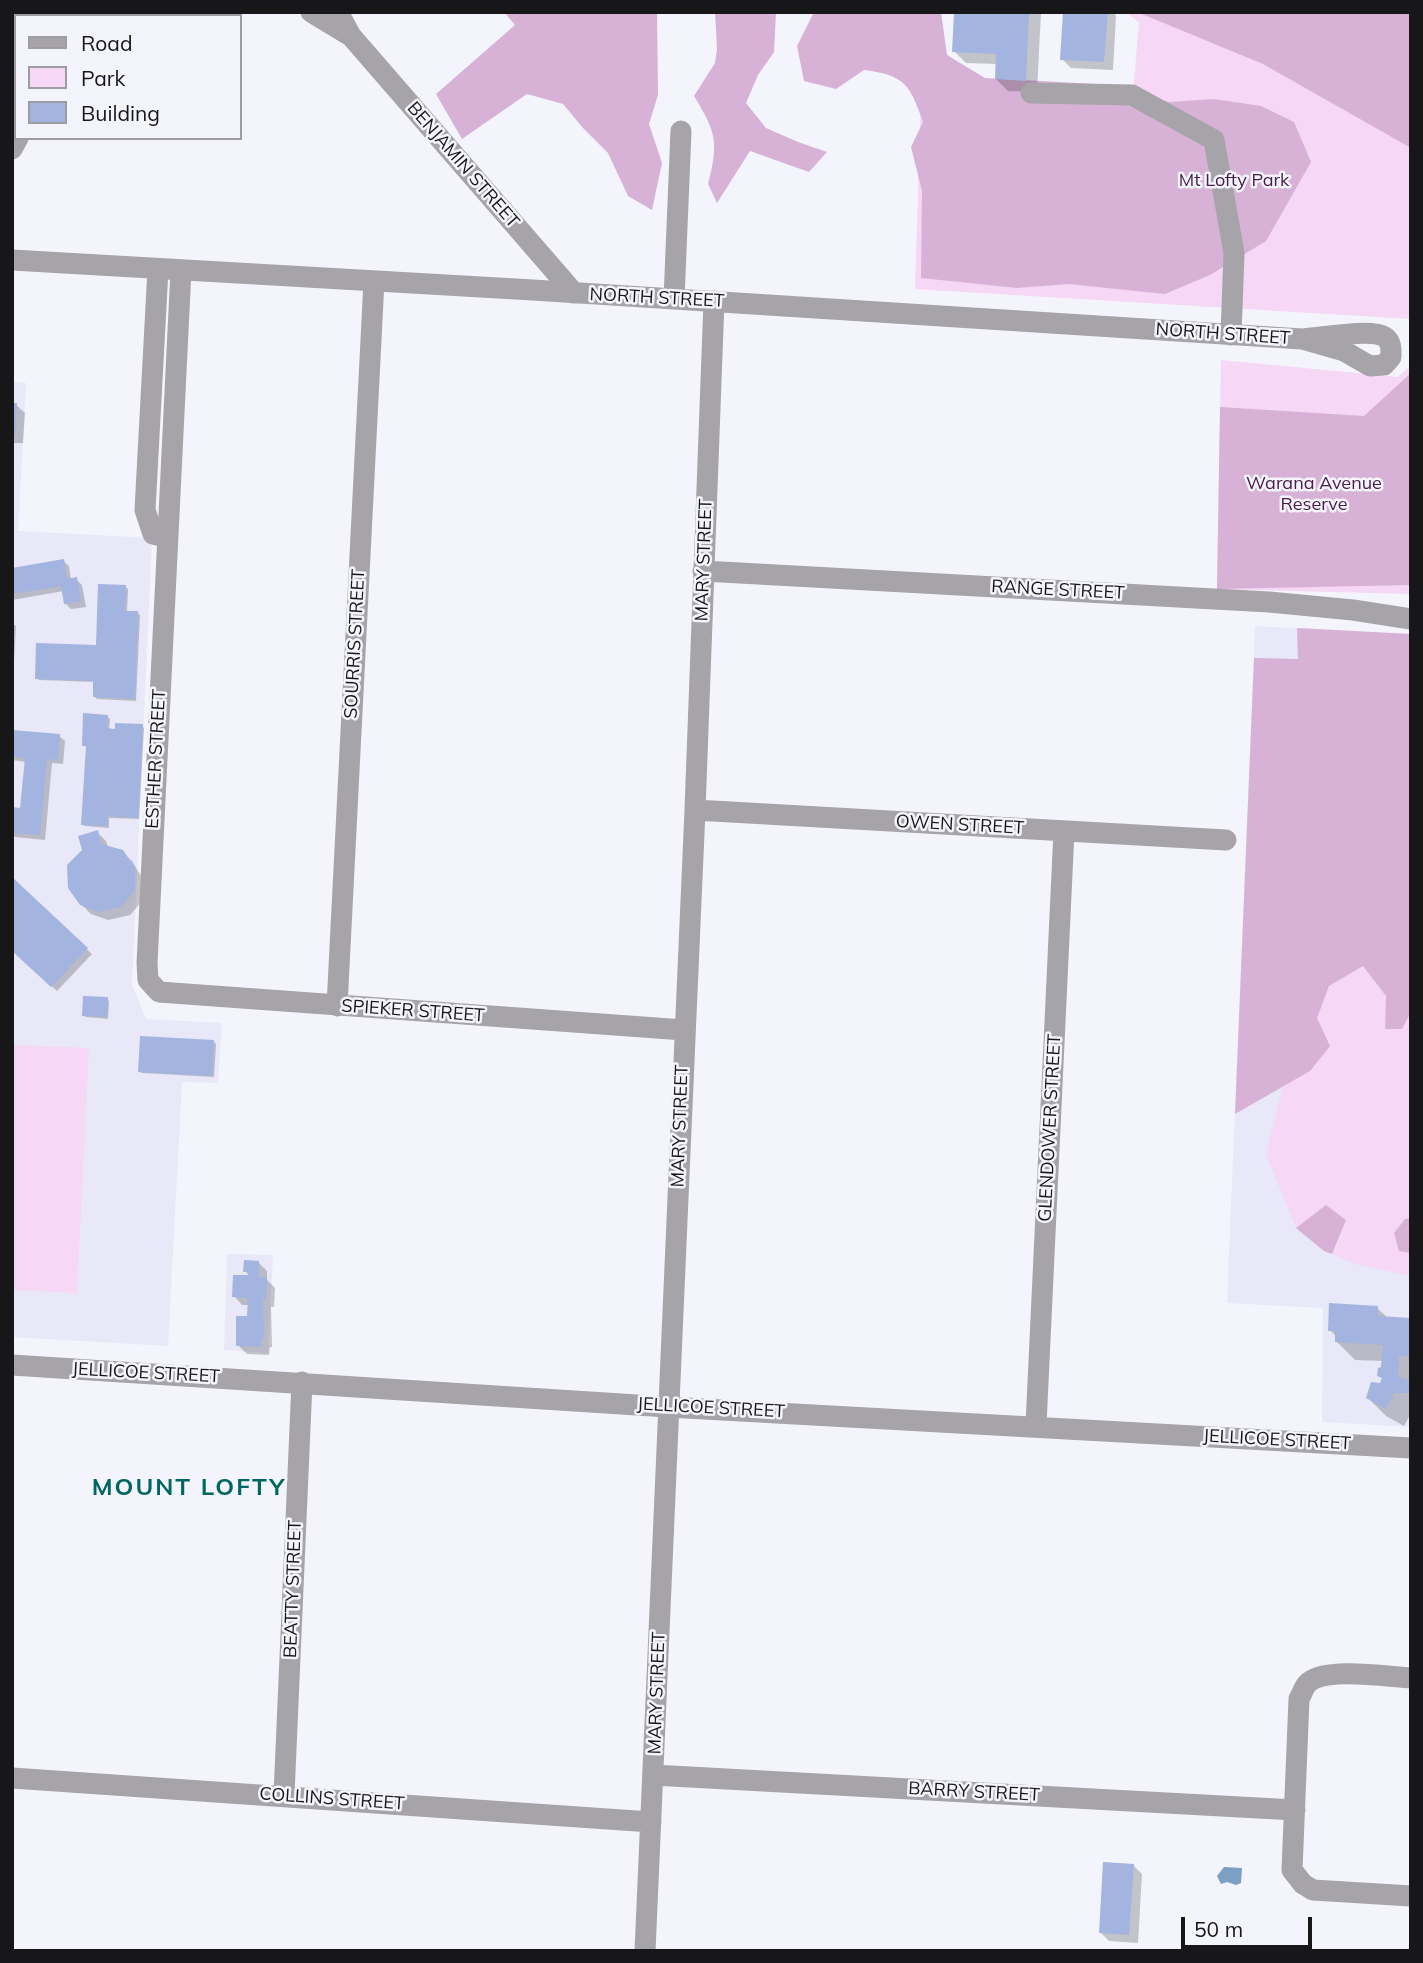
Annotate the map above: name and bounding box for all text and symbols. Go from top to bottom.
legend [14,14,242,140]
text: Road [81,30,132,56]
text: Park [81,65,125,91]
street label: BENJAMIN STREET [402,98,524,232]
text: Building [81,100,160,126]
park label: Mt Lofty Park [1179,170,1289,192]
street label: NORTH STREET [589,284,725,312]
street label: NORTH STREET [1155,319,1291,349]
park label: Warana Avenue Reserve [1246,473,1382,516]
street label: MARY STREET [691,498,717,622]
street label: SOURRIS STREET [340,569,370,719]
street label: RANGE STREET [991,576,1125,604]
street label: ESTHER STREET [142,689,170,829]
street label: OWEN STREET [895,811,1025,839]
street label: SPIEKER STREET [341,995,485,1027]
street label: GLENDOWER STREET [1034,1034,1066,1222]
street label: MARY STREET [667,1064,693,1188]
street label: JELLICOE STREET [72,1358,220,1388]
street label: JELLICOE STREET [637,1393,785,1423]
street label: JELLICOE STREET [1203,1425,1351,1455]
district label: MOUNT LOFTY [93,1474,285,1502]
street label: BEATTY STREET [280,1520,306,1658]
street label: MARY STREET [644,1631,670,1755]
street label: BARRY STREET [908,1778,1040,1806]
street label: COLLINS STREET [259,1783,405,1815]
scale bar [1185,1904,1316,1948]
text: 50 m [1194,1916,1243,1942]

